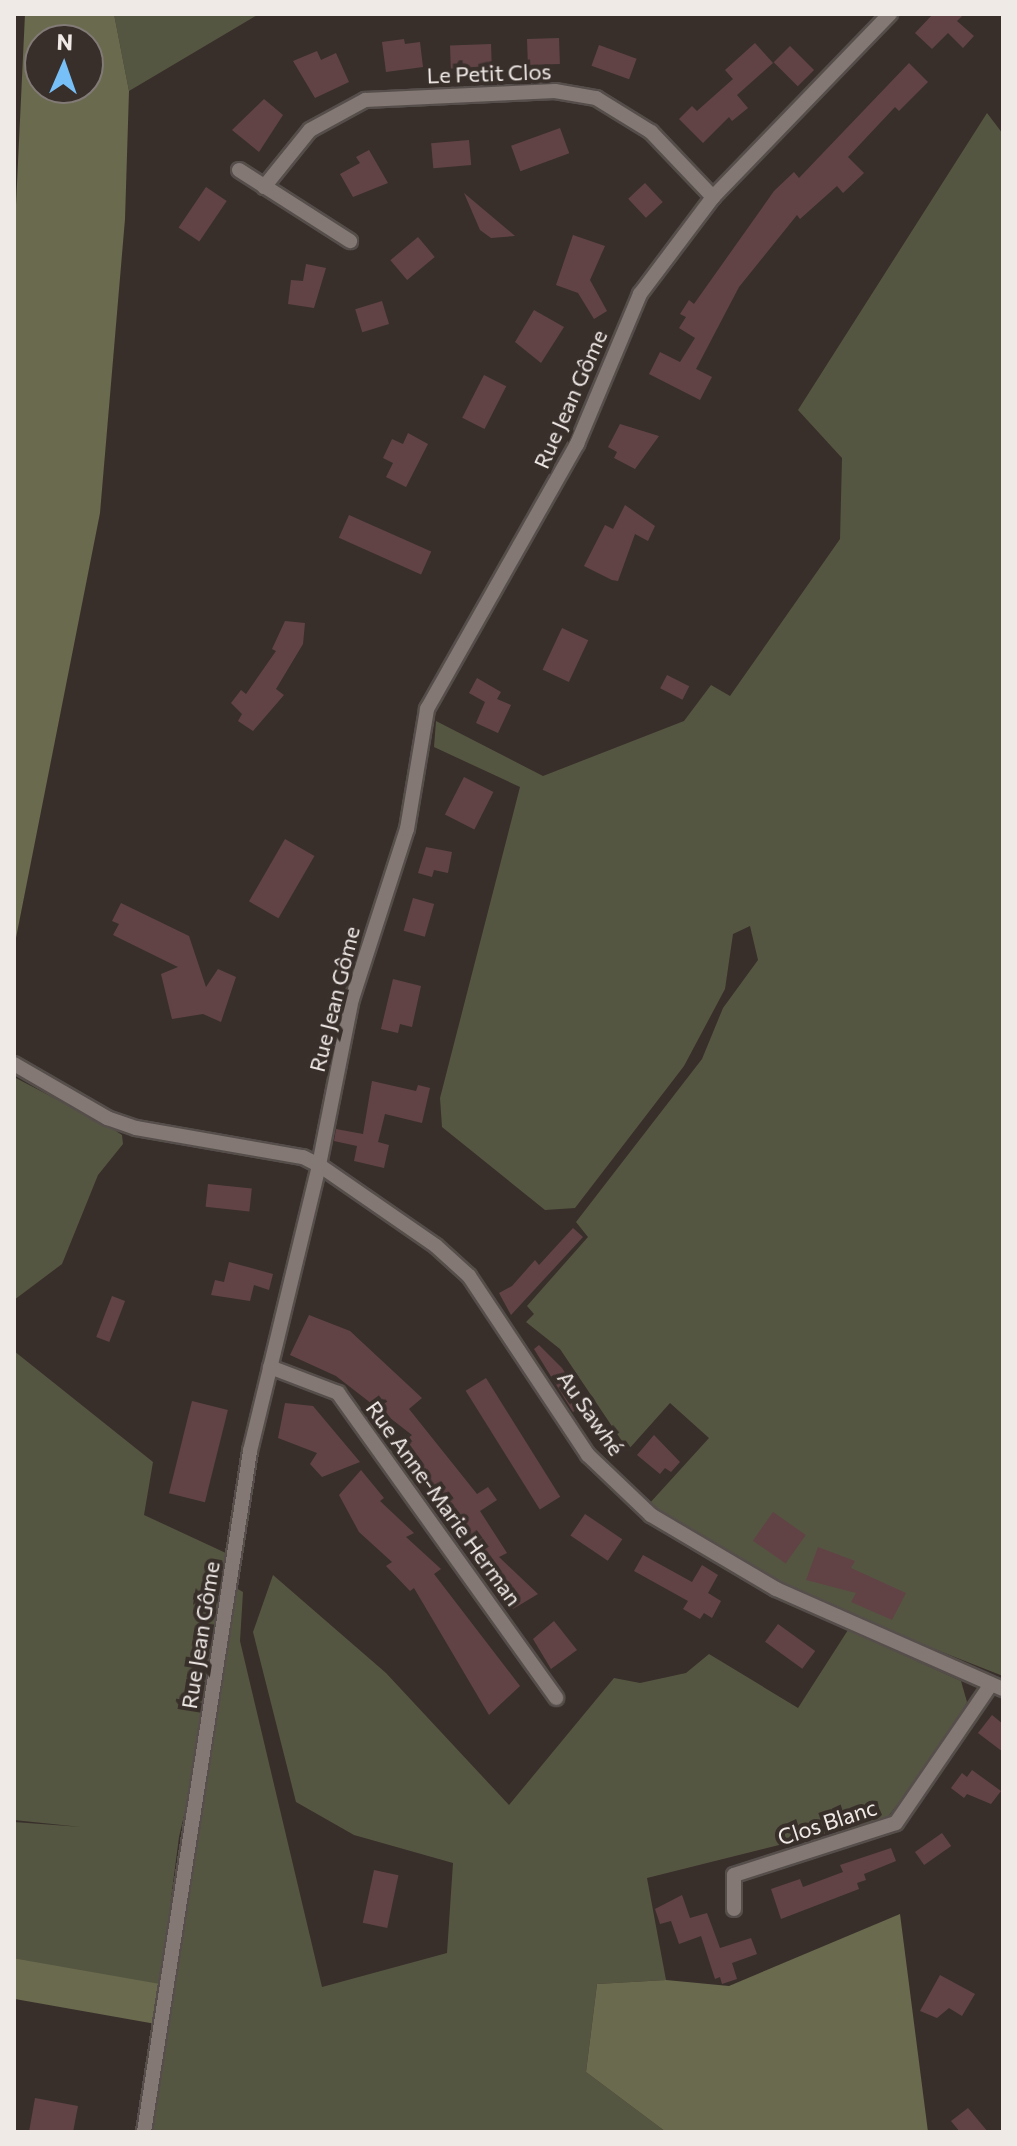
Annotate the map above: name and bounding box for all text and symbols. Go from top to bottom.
north arrow [24,24,104,104]
text: N [56,28,74,55]
street label: Le Petit Clos [426,58,552,88]
street label: Rue Jean Gôme [528,326,612,472]
street label: Rue Jean Gôme [303,923,365,1075]
street label: Au Sawhé [552,1366,630,1460]
street label: Rue Anne-Marie Herman [361,1395,527,1611]
street label: Rue Jean Gôme [175,1559,225,1711]
street label: Clos Blanc [774,1794,880,1850]

